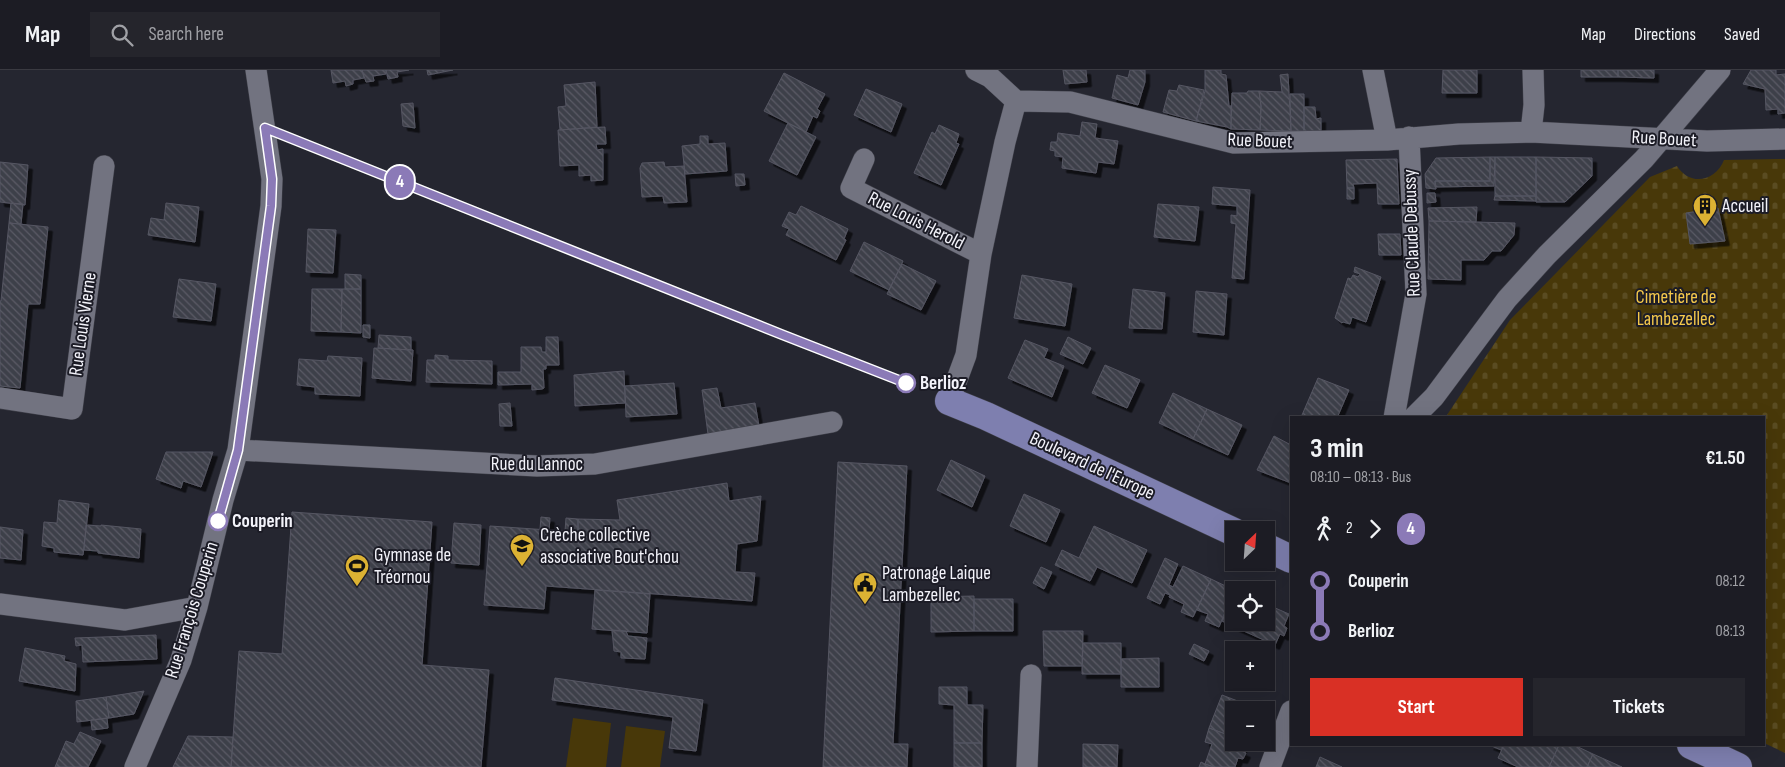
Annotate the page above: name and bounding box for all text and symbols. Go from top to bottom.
search box [90,12,440,57]
text: Map [25,20,60,49]
icon: search [108,21,136,49]
text: Search here [148,23,224,46]
text: Map [1581,24,1606,45]
text: Directions [1634,24,1696,45]
text: Saved [1724,24,1760,45]
street label: Rue Bouet [1631,126,1697,152]
street label: Rue Bouet [1227,128,1293,154]
line badge: 4 [384,166,416,198]
street label: Rue Claude Debussy [1398,168,1426,297]
text: 4 [396,171,404,192]
street label: Rue Louis Herold [864,187,968,255]
building icon: Accueil [1692,193,1718,227]
place label: Accueil [1721,195,1768,218]
street label: Rue Louis Vierne [64,271,102,377]
park label: Cimetière de Lambezellec [1636,286,1716,331]
place label: Berlioz [920,372,966,395]
marker: Berlioz [896,373,916,393]
street label: Boulevard de l'Europe [1026,427,1158,505]
text: 3 min [1310,432,1364,465]
text: €1.50 [1705,447,1745,470]
street label: Rue du Lannoc [491,453,583,476]
text: 08:10 – 08:13 · Bus [1310,468,1411,487]
place label: Couperin [232,510,293,533]
marker: Couperin [208,511,228,531]
icon: walk [1310,515,1338,543]
icon: forward [1361,515,1389,543]
text: 4 [1407,518,1415,539]
text: 2 [1346,519,1353,538]
north arrow [1225,521,1275,571]
map controls [1225,521,1275,751]
place label: Crèche collective associative Bout'chou [540,524,679,569]
school or university icon: Crèche collective associative Bout'chou [509,533,535,567]
street label: Rue François Couperin [160,539,224,681]
place label: Gymnase de Tréornou [374,544,451,589]
sports icon: Gymnase de Tréornou [344,553,370,587]
place label: Patronage Laique Lambezellec [882,562,991,607]
text: Couperin [1348,570,1409,593]
public building icon: Patronage Laique Lambezellec [852,571,878,605]
text: 08:12 [1715,572,1745,591]
button: locate [1225,581,1275,631]
text: Berlioz [1348,620,1394,643]
text: 08:13 [1716,622,1745,641]
button: + [1225,641,1275,691]
button: Start [1310,678,1523,736]
button: Tickets [1533,678,1745,736]
button: − [1225,701,1275,751]

